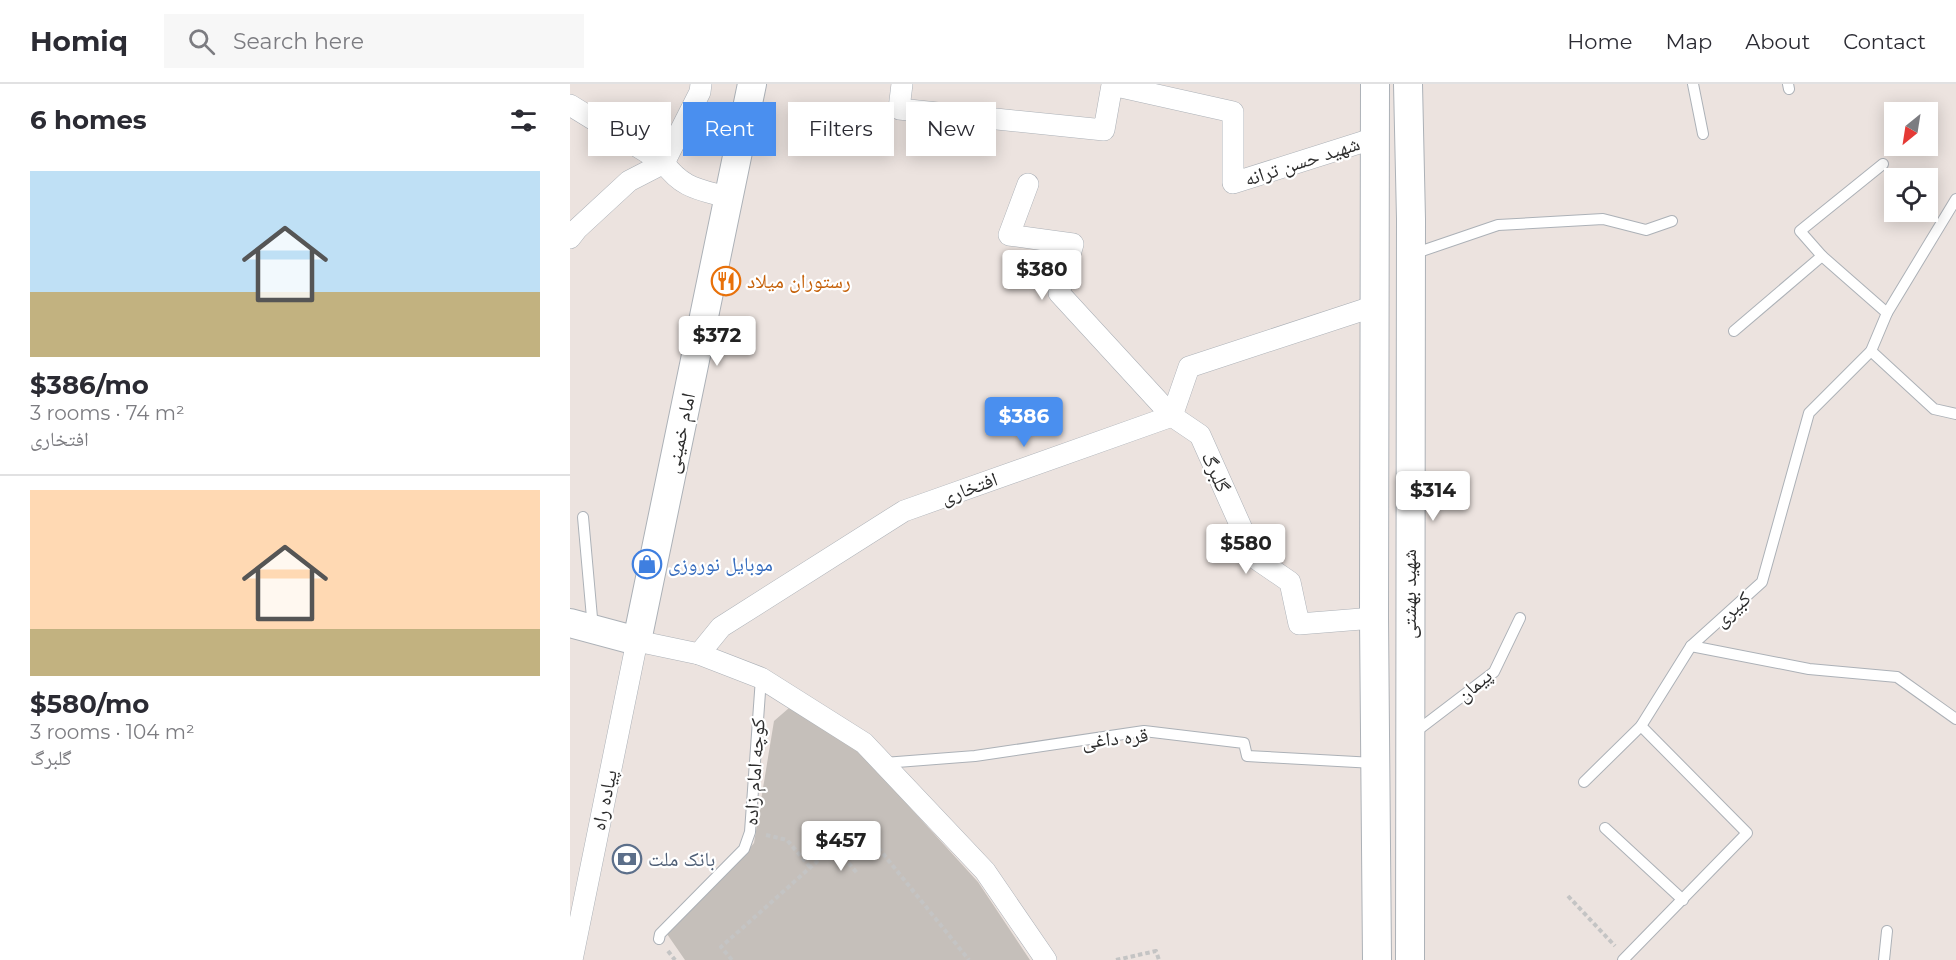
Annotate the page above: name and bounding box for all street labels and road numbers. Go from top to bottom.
street label: شهید حسن ترانه [1241,131,1363,191]
street label: امام خمینی [660,391,702,476]
street label: گلبرگ [1197,448,1235,496]
street label: افتخاری [937,467,1001,509]
street label: شهید بهشتی [1397,549,1421,639]
street label: کبیری [1708,586,1756,632]
street label: پیمان [1451,663,1497,707]
street label: کوچه امام زاده [738,718,772,827]
street label: قره داغی [1081,723,1149,753]
street label: پیاده راه [586,767,622,833]

